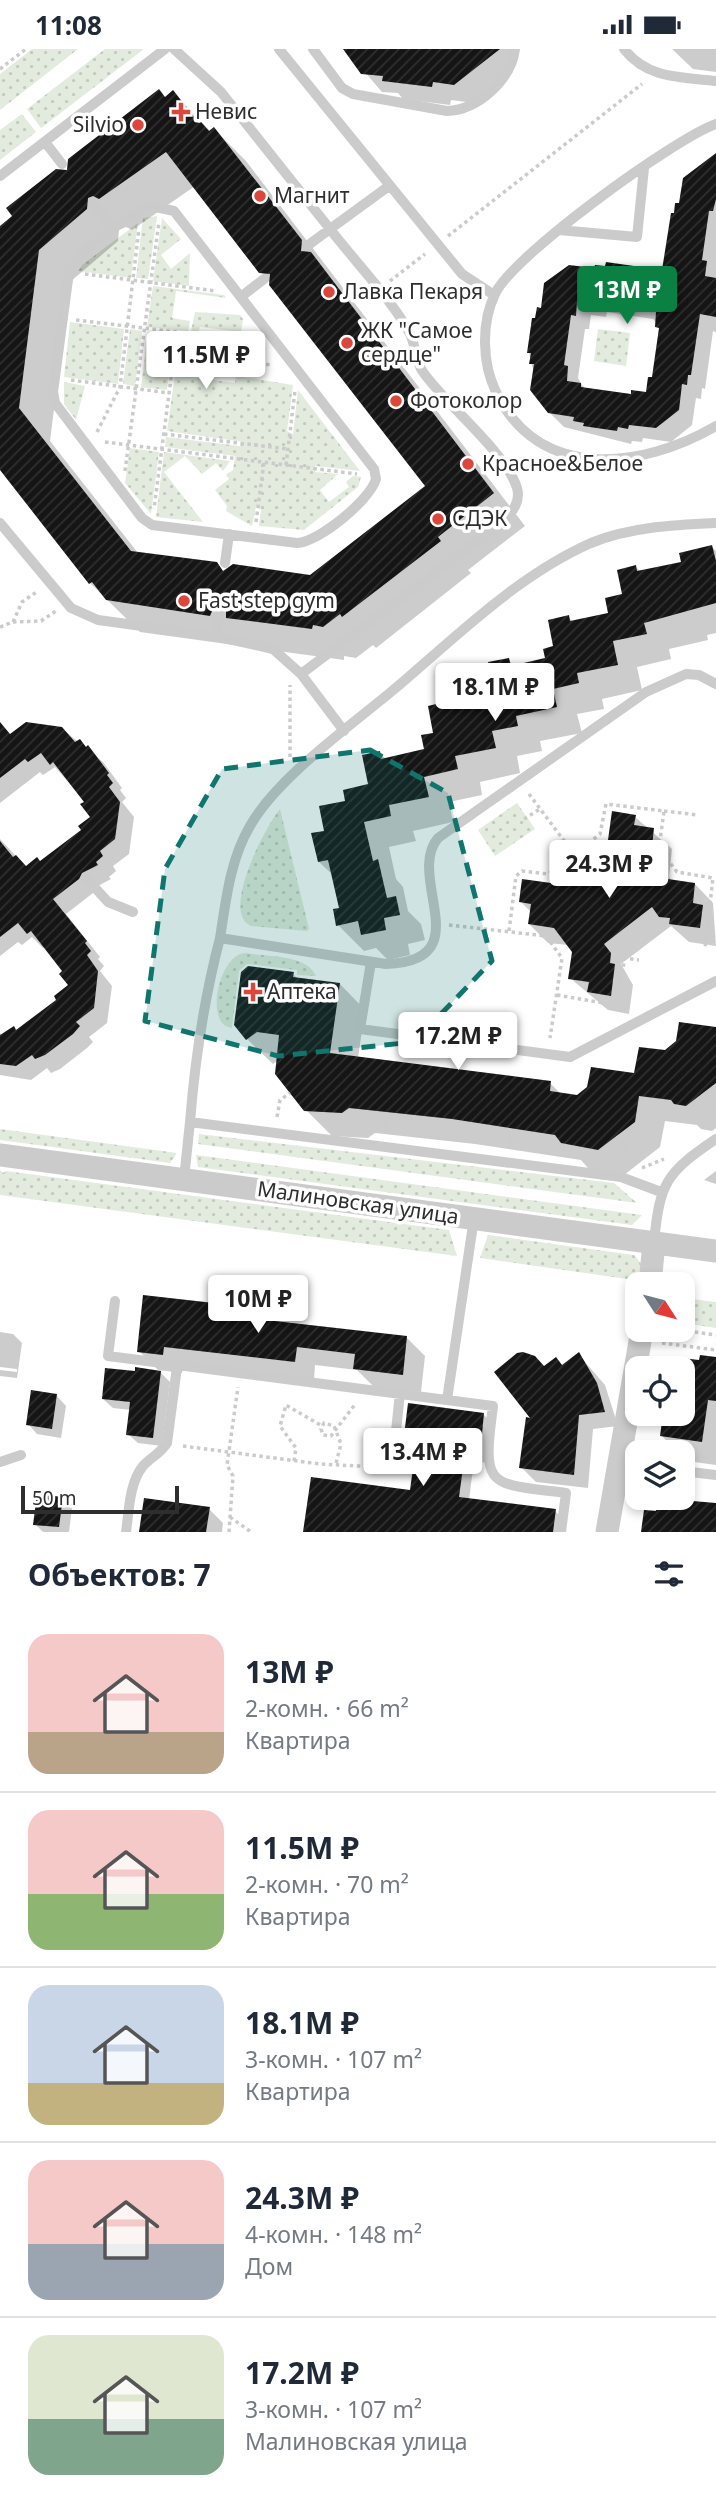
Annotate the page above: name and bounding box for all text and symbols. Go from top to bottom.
text: 11:08 [35,7,102,43]
place label: Невис [195,97,257,125]
marker: Невис [173,104,189,120]
place label: Silvio [73,110,124,138]
marker: Silvio [130,117,146,133]
place label: Магнит [274,181,350,209]
marker: Магнит [252,188,268,204]
pin: 13M ₽ [578,267,676,326]
text: 13M ₽ [593,273,661,305]
place label: Лавка Пекаря [343,277,483,305]
marker: Лавка Пекаря [321,284,337,300]
place label: ЖК "Самое сердце" [361,316,472,368]
pin: 11.5M ₽ [141,331,271,391]
marker: ЖК "Самое сердце" [339,335,355,351]
text: 11.5M ₽ [162,338,250,370]
place label: Фотоколор [410,386,522,414]
marker: Фотоколор [388,393,404,409]
place label: Красное&Белое [482,449,643,477]
marker: Красное&Белое [460,456,476,472]
place label: СДЭК [452,504,507,532]
marker: СДЭК [430,511,446,527]
place label: Fast step gym [198,586,335,614]
marker: Fast step gym [176,593,192,609]
pin: 18.1M ₽ [430,663,560,723]
text: 18.1M ₽ [451,670,539,702]
pin: 24.3M ₽ [544,841,674,900]
text: 24.3M ₽ [565,847,653,879]
place label: Аптека [267,977,337,1005]
marker: Аптека [245,984,261,1000]
pin: 17.2M ₽ [393,1013,523,1072]
text: 17.2M ₽ [414,1019,502,1051]
street label: Малиновская улица [256,1174,461,1230]
north arrow [625,1272,695,1342]
map controls [625,1272,695,1510]
pin: 10M ₽ [209,1275,307,1335]
text: 10M ₽ [224,1282,292,1314]
button: locate [625,1356,695,1426]
pin: 13.4M ₽ [358,1429,488,1488]
text: 13.4M ₽ [379,1435,467,1467]
button: layers [625,1440,695,1510]
scale bar [21,1483,178,1515]
text: 50 m [32,1485,76,1511]
text: Объектов: 7 [28,1554,211,1595]
icon: filters [650,1555,688,1593]
text: 13M ₽ [245,1651,333,1692]
icon: home [84,1662,168,1746]
text: 2-комн. · 66 m² [245,1692,409,1724]
text: Квартира [245,1724,351,1756]
text: 11.5M ₽ [245,1827,359,1868]
icon: home [84,1838,168,1922]
text: 2-комн. · 70 m² [245,1868,409,1900]
text: Квартира [245,1900,351,1932]
text: 18.1M ₽ [245,2002,359,2043]
icon: home [84,2013,168,2097]
text: 3-комн. · 107 m² [245,2043,422,2075]
text: Квартира [245,2075,351,2107]
text: 24.3M ₽ [245,2177,359,2218]
icon: home [84,2188,168,2272]
text: 4-комн. · 148 m² [245,2218,422,2250]
text: Дом [245,2250,293,2282]
text: 17.2M ₽ [245,2352,359,2393]
icon: home [84,2363,168,2447]
text: 3-комн. · 107 m² [245,2393,422,2425]
text: Малиновская улица [245,2425,468,2457]

